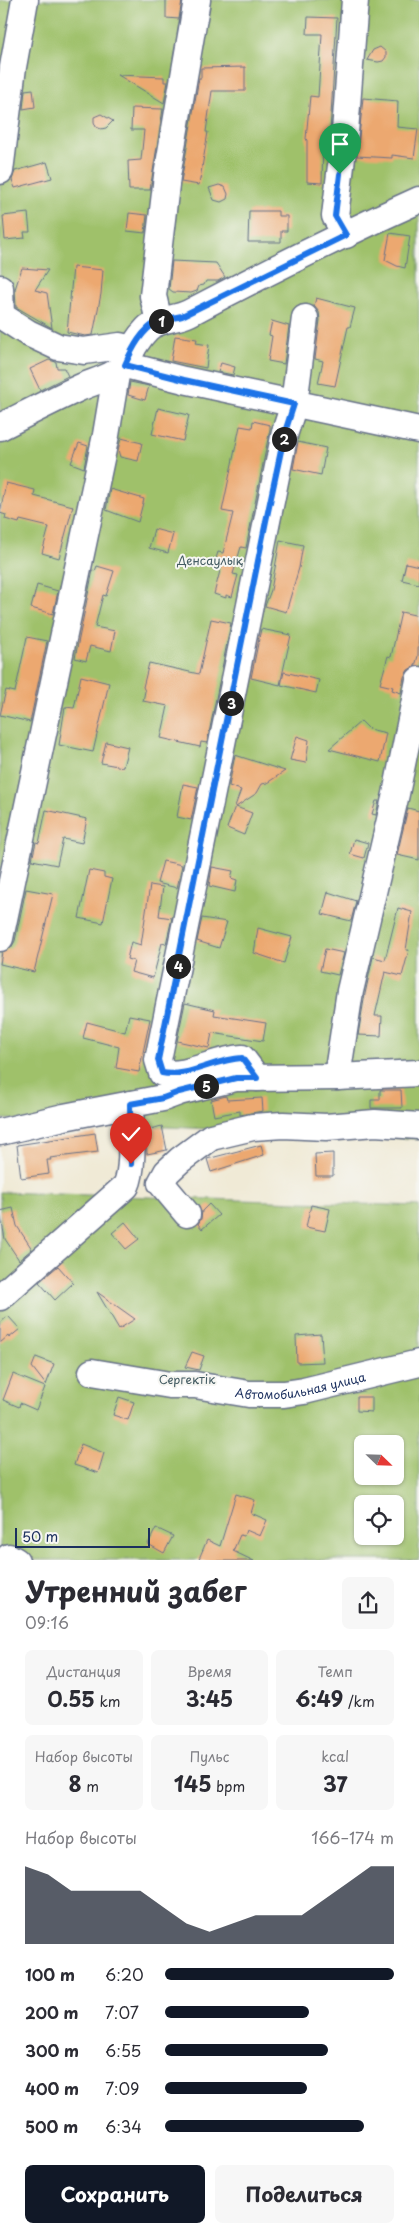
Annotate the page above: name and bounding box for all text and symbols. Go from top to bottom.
pin [319,123,361,174]
icon: arrive [326,130,354,158]
pin: 1 [148,308,174,334]
text: 1 [158,311,165,332]
pin: 2 [272,426,296,452]
text: 2 [280,429,289,450]
park label: Денсаулық [176,551,244,569]
pin: 3 [218,690,244,716]
text: 3 [227,693,236,714]
pin: 4 [166,954,190,978]
text: 4 [174,956,183,977]
pin: 5 [194,1074,218,1098]
text: 5 [202,1076,211,1097]
pin [110,1113,152,1164]
icon: check [117,1120,145,1148]
street label: Автомобильная улица [234,1367,368,1403]
park label: Сергектік [159,1370,216,1388]
north arrow [354,1435,404,1485]
map controls [354,1435,404,1545]
button: locate [354,1495,404,1545]
scale bar [15,1526,150,1549]
text: 50 m [22,1526,58,1547]
text: Утренний забег [25,1569,246,1612]
button: share [342,1577,394,1629]
text: 09:16 [25,1610,69,1634]
text: Дистанция [47,1661,121,1682]
text: Время [187,1661,232,1682]
text: Темп [317,1661,353,1682]
text: 0.55 [47,1682,95,1714]
text: 3:45 [186,1682,233,1714]
text: 6:49 [296,1682,343,1714]
text: km [95,1691,120,1712]
text: /km [343,1691,375,1712]
text: Набор высоты [35,1746,133,1767]
text: Пульс [190,1746,229,1767]
text: kcal [321,1746,349,1767]
text: 8 [69,1767,82,1799]
text: 145 [174,1767,212,1799]
text: 37 [323,1767,347,1799]
text: m [82,1776,99,1797]
text: bpm [212,1776,245,1797]
text: Набор высоты [25,1825,137,1849]
text: 166–174 m [311,1825,394,1849]
text: 100 m [25,1962,75,1986]
text: 6:20 [105,1962,144,1986]
text: 200 m [25,2000,79,2024]
text: 7:07 [105,2000,139,2024]
text: 300 m [25,2038,79,2062]
text: 6:55 [105,2038,141,2062]
text: 400 m [25,2076,79,2100]
text: 7:09 [105,2076,139,2100]
text: 500 m [25,2114,78,2138]
text: 6:34 [105,2114,142,2138]
button: Сохранить [25,2165,205,2223]
button: Поделиться [215,2165,394,2223]

